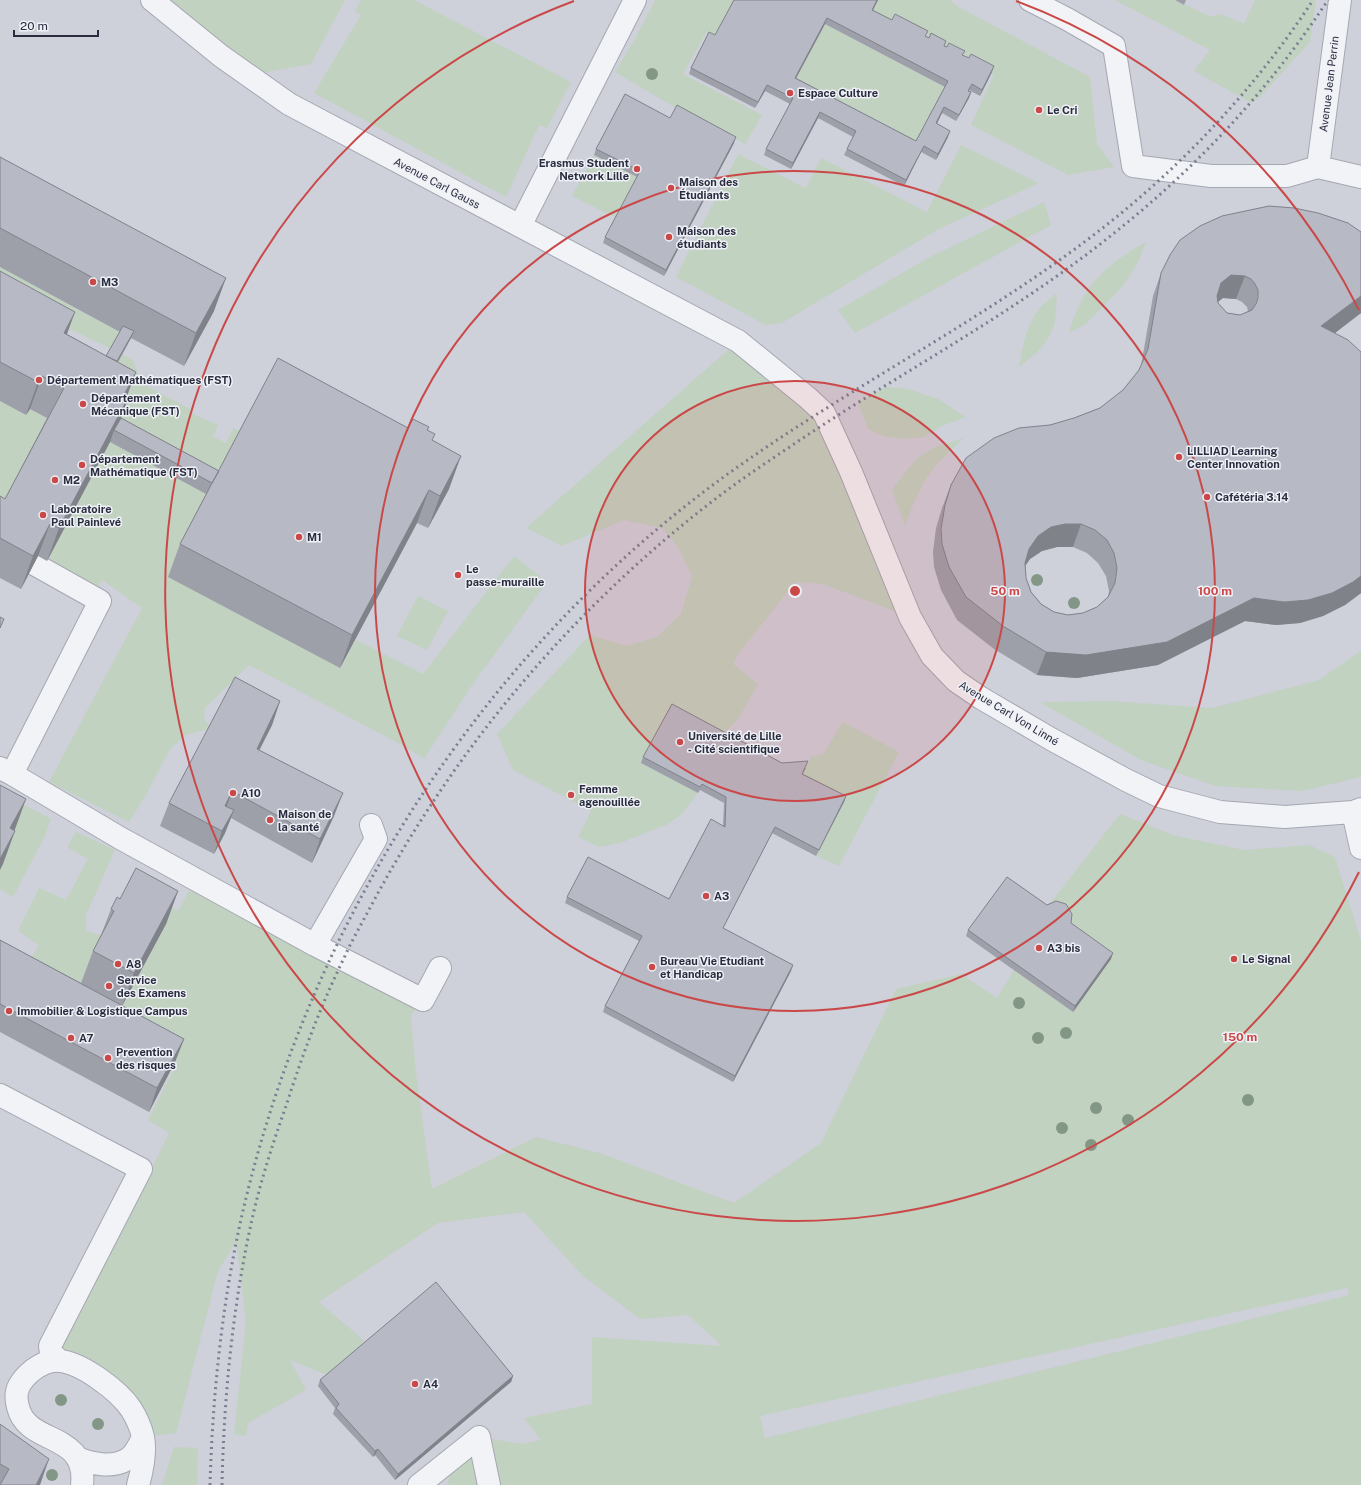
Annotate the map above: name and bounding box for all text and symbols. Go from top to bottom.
scale bar [14,12,98,38]
text: 20 m [20,19,48,33]
street label: Avenue Jean Perrin [1317,35,1341,133]
place label: Espace Culture [798,87,878,99]
marker: Espace Culture [785,88,795,98]
place label: Le Cri [1047,104,1077,116]
marker: Le Cri [1034,105,1044,115]
street label: Avenue Carl Gauss [392,155,483,211]
place label: Erasmus Student Network Lille [539,157,629,182]
marker: Erasmus Student Network Lille [632,164,642,174]
place label: Maison des Étudiants [679,176,738,201]
marker: Maison des Étudiants [666,183,676,193]
place label: Maison des étudiants [677,225,736,250]
marker: Maison des étudiants [664,232,674,242]
place label: M3 [101,276,118,288]
marker: M3 [88,277,98,287]
place label: Département Mathématiques (FST) [47,374,232,386]
marker: Département Mathématiques (FST) [34,375,44,385]
place label: Département Mécanique (FST) [91,392,180,417]
marker: Département Mécanique (FST) [78,399,88,409]
place label: LILLIAD Learning Center Innovation [1187,445,1280,470]
marker: LILLIAD Learning Center Innovation [1174,452,1184,462]
place label: Département Mathématique (FST) [90,453,198,478]
marker: Département Mathématique (FST) [77,460,87,470]
place label: M2 [63,474,80,486]
marker: M2 [50,475,60,485]
place label: Cafétéria 3.14 [1215,491,1289,503]
marker: Cafétéria 3.14 [1202,492,1212,502]
place label: Laboratoire Paul Painlevé [51,503,121,528]
marker: Laboratoire Paul Painlevé [38,510,48,520]
place label: M1 [307,531,322,543]
marker: M1 [294,532,304,542]
place label: Le passe-muraille [466,563,544,588]
marker: Le passe-muraille [453,570,463,580]
centre of rings [788,584,802,598]
text: 50 m [990,584,1020,598]
text: 100 m [1198,584,1232,598]
street label: Avenue Carl Von Linné [957,678,1061,748]
place label: Université de Lille ‐ Cité scientifique [688,730,782,755]
marker: Université de Lille ‐ Cité scientifique [675,737,685,747]
place label: Femme agenouillée [579,783,640,808]
place label: A10 [241,787,261,799]
marker: A10 [228,788,238,798]
marker: Femme agenouillée [566,790,576,800]
place label: Maison de la santé [278,808,331,833]
marker: Maison de la santé [265,815,275,825]
place label: A3 [714,890,729,902]
marker: A3 [701,891,711,901]
place label: A3 bis [1047,942,1080,954]
marker: A3 bis [1034,943,1044,953]
place label: Le Signal [1242,953,1291,965]
marker: Le Signal [1229,954,1239,964]
place label: Bureau Vie Etudiant et Handicap [660,955,765,980]
place label: A8 [126,958,141,970]
marker: A8 [113,959,123,969]
marker: Bureau Vie Etudiant et Handicap [647,962,657,972]
place label: Service des Examens [117,974,186,999]
marker: Service des Examens [104,981,114,991]
place label: Immobilier & Logistique Campus [17,1005,188,1017]
marker: Immobilier & Logistique Campus [4,1006,14,1016]
text: 150 m [1223,1030,1257,1044]
place label: A7 [79,1032,93,1044]
marker: A7 [66,1033,76,1043]
place label: Prevention des risques [116,1046,176,1071]
marker: Prevention des risques [103,1053,113,1063]
place label: A4 [423,1378,438,1390]
marker: A4 [410,1379,420,1389]

